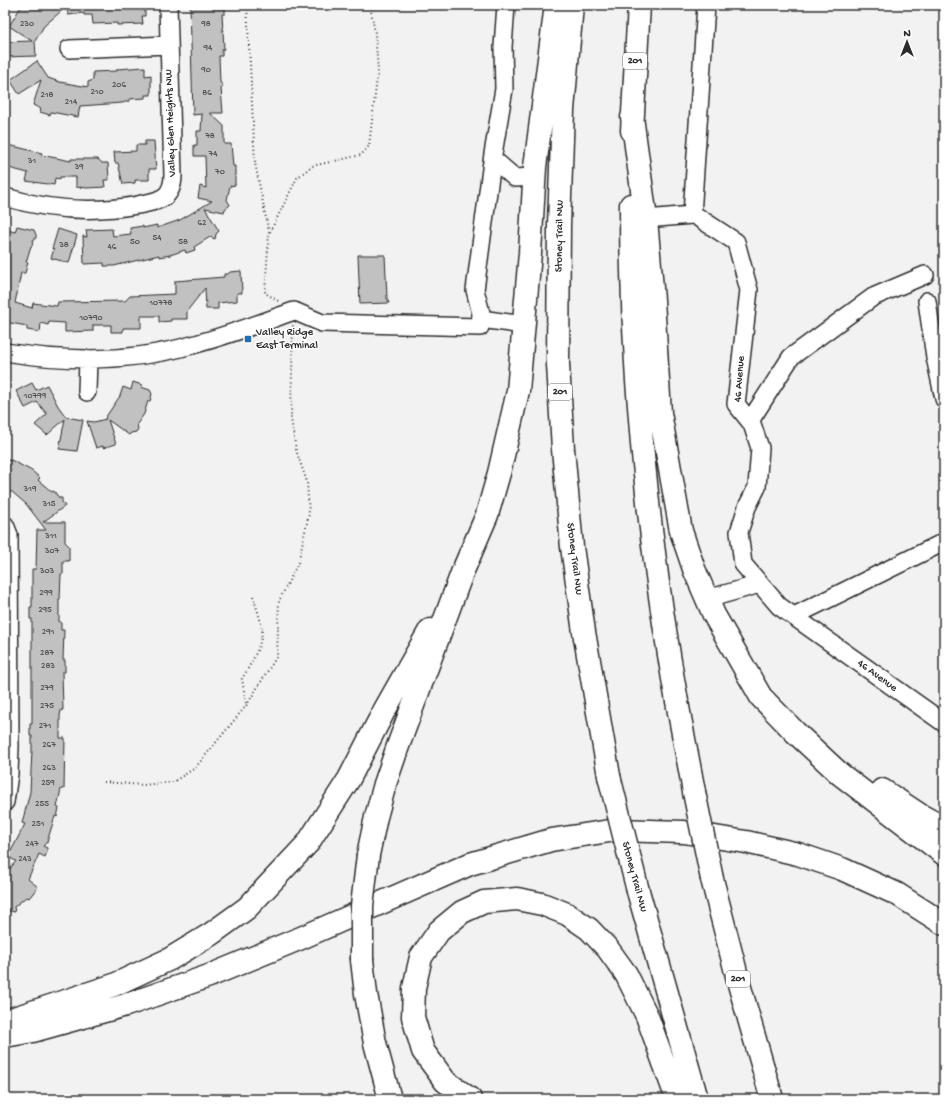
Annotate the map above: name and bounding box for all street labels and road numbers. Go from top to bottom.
road number: 201 [623,53,647,69]
street label: Valley Glen Heights NW [163,69,179,178]
street label: Stoney Trail NW [553,200,567,272]
street label: 46 Avenue [732,355,748,403]
road number: 201 [548,384,572,400]
street label: Stoney Trail NW [564,522,584,596]
street label: 46 Avenue [855,657,900,695]
street label: Stoney Trail NW [619,840,649,914]
road number: 201 [726,971,750,987]

